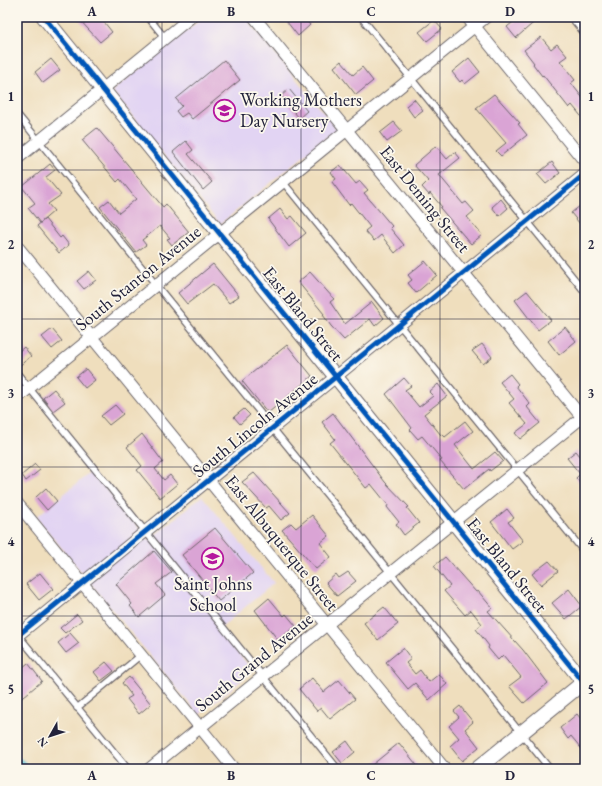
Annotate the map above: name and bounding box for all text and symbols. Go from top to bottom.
text: A [86,3,97,20]
text: B [227,3,235,20]
text: C [366,3,376,20]
text: D [505,3,515,20]
text: 1 [8,88,15,105]
place label: Working Mothers Day Nursery [240,88,362,132]
text: 1 [588,88,595,105]
school or university icon: Working Mothers Day Nursery [211,97,237,123]
street label: East Deming Street [375,140,476,257]
street label: South Stanton Avenue [70,220,205,335]
text: 2 [8,236,15,253]
text: 2 [588,236,595,253]
street label: East Bland Street [258,261,349,366]
street label: South Lincoln Avenue [187,367,322,482]
text: 3 [8,385,15,402]
text: 3 [588,385,595,402]
street label: East Albuquerque Street [220,470,345,616]
street label: East Bland Street [462,512,553,617]
text: 4 [8,533,15,550]
text: 4 [588,533,595,550]
school or university icon: Saint Johns School [200,546,226,572]
place label: Saint Johns School [174,572,252,616]
street label: South Grand Avenue [190,607,317,716]
text: 5 [8,681,14,698]
text: 5 [588,681,594,698]
north arrow [30,716,70,756]
text: N [34,734,50,750]
text: A [86,767,97,784]
text: B [227,767,235,784]
text: C [366,767,376,784]
text: D [505,767,515,784]

